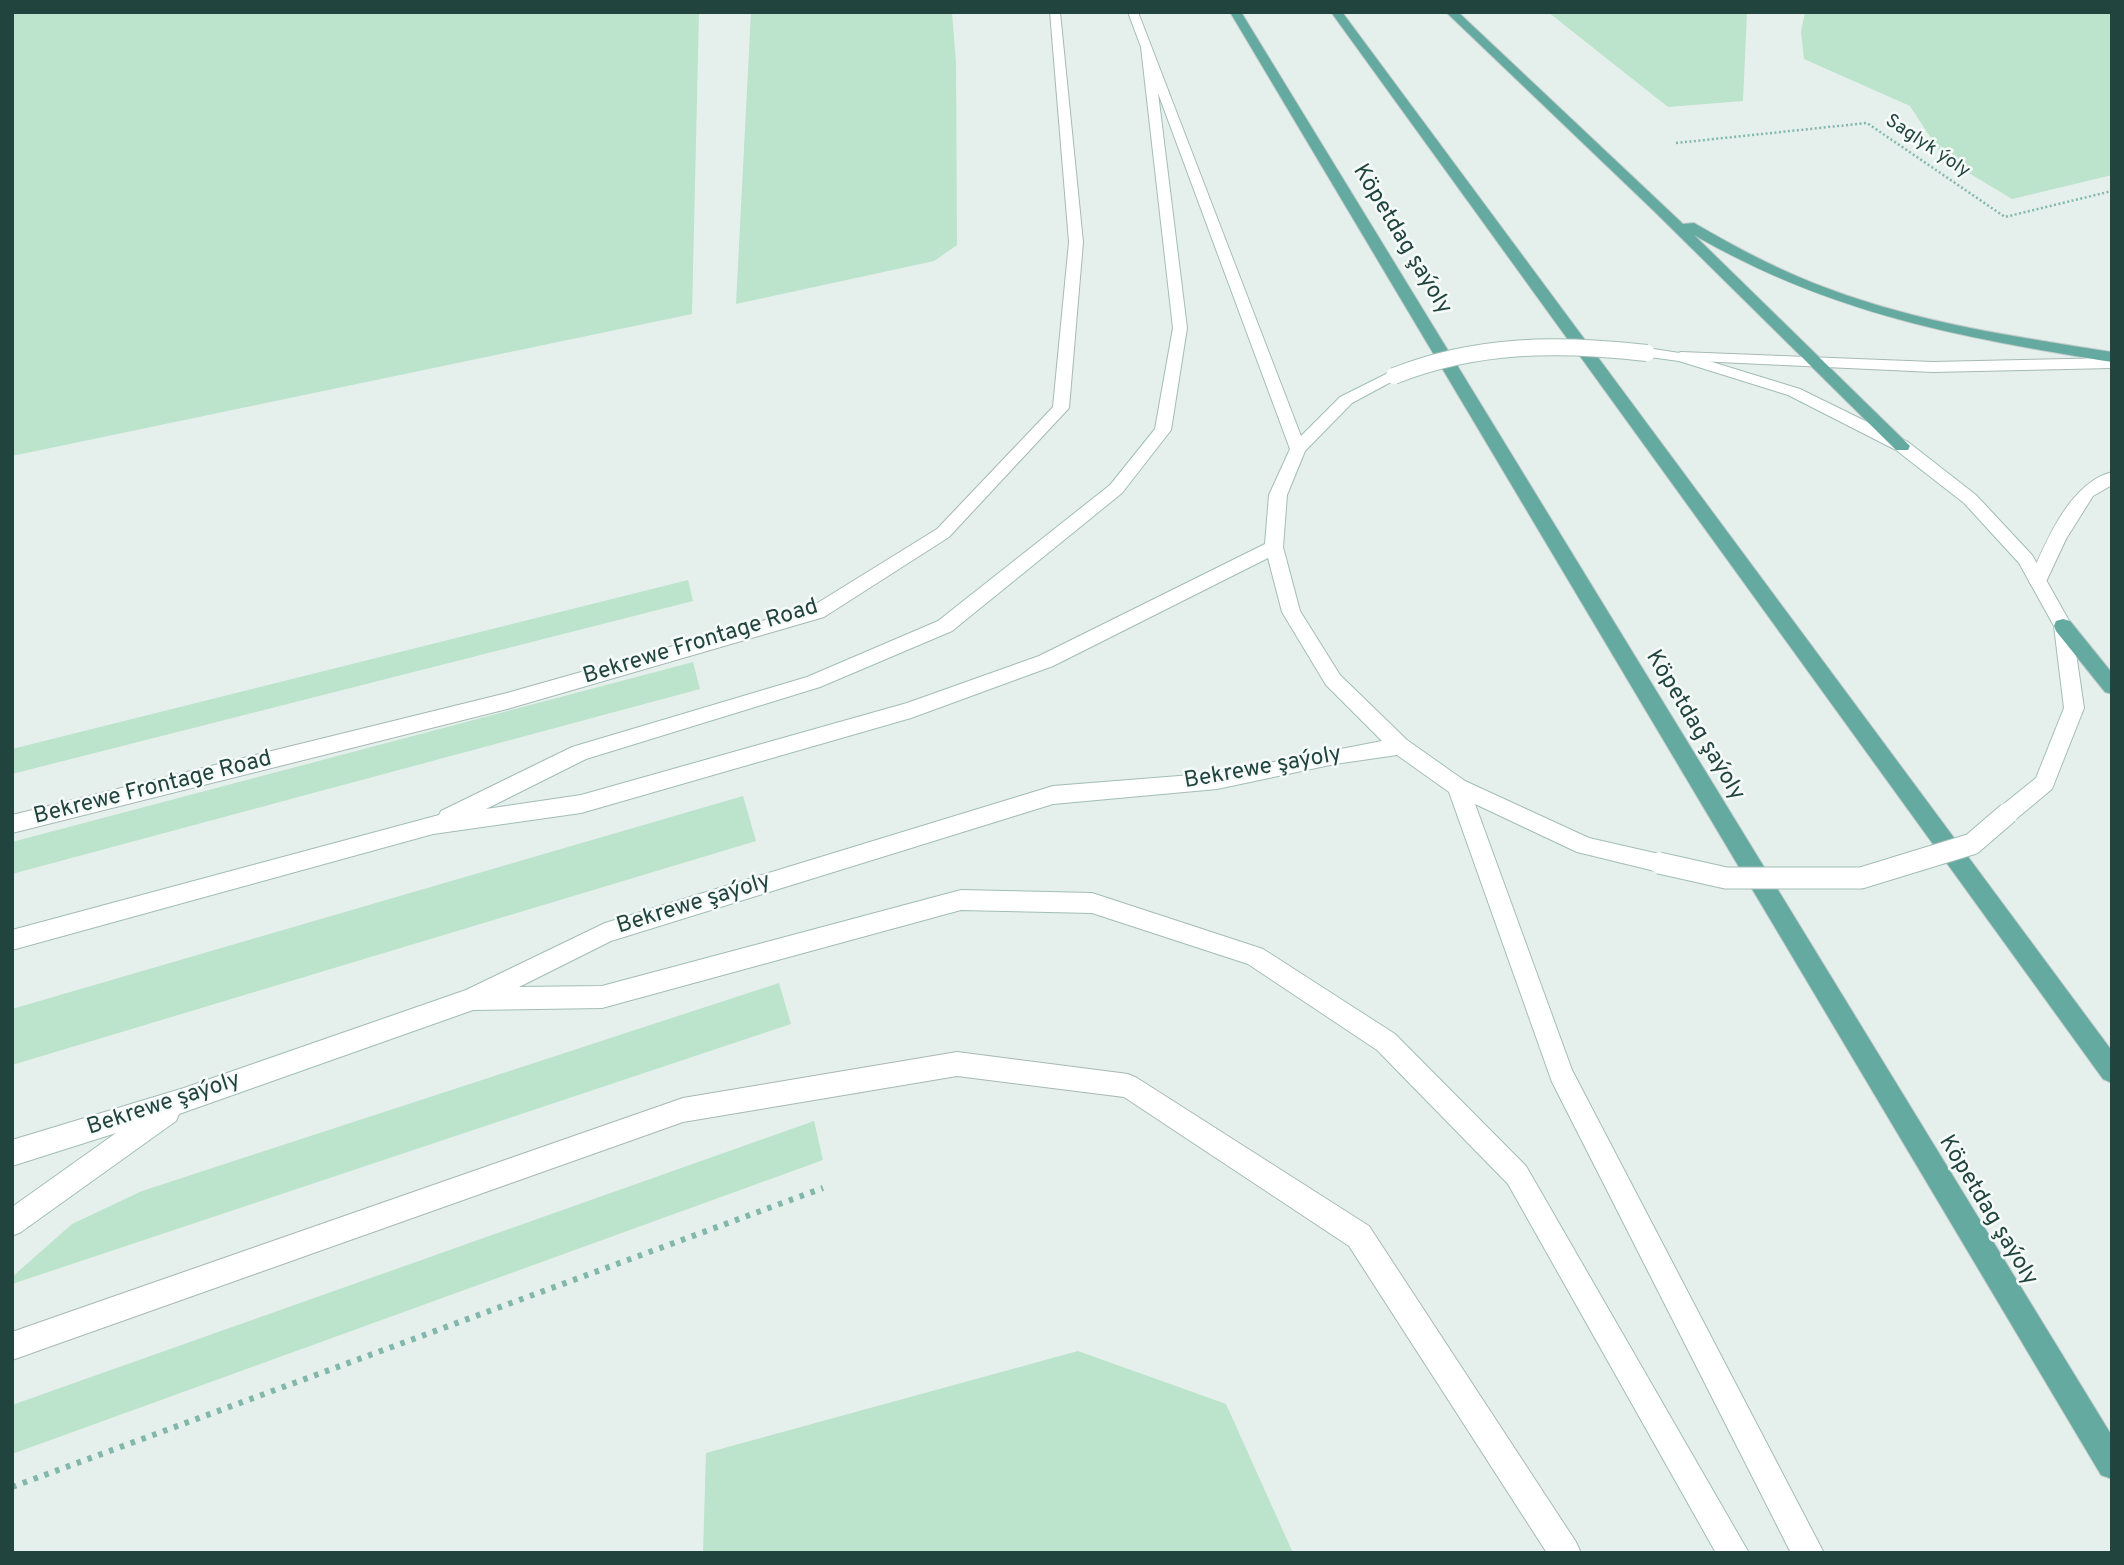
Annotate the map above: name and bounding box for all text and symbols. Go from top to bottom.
street label: Saglyk ýoly [1880,110,1974,184]
street label: Köpetdag şaýoly [1345,160,1457,320]
street label: Bekrewe Frontage Road [580,594,822,692]
street label: Köpetdag şaýoly [1638,646,1750,806]
street label: Bekrewe şaýoly [1182,742,1344,796]
street label: Bekrewe Frontage Road [31,746,275,832]
street label: Bekrewe şaýoly [614,868,774,942]
street label: Bekrewe şaýoly [84,1067,244,1143]
street label: Köpetdag şaýoly [1931,1131,2043,1291]

